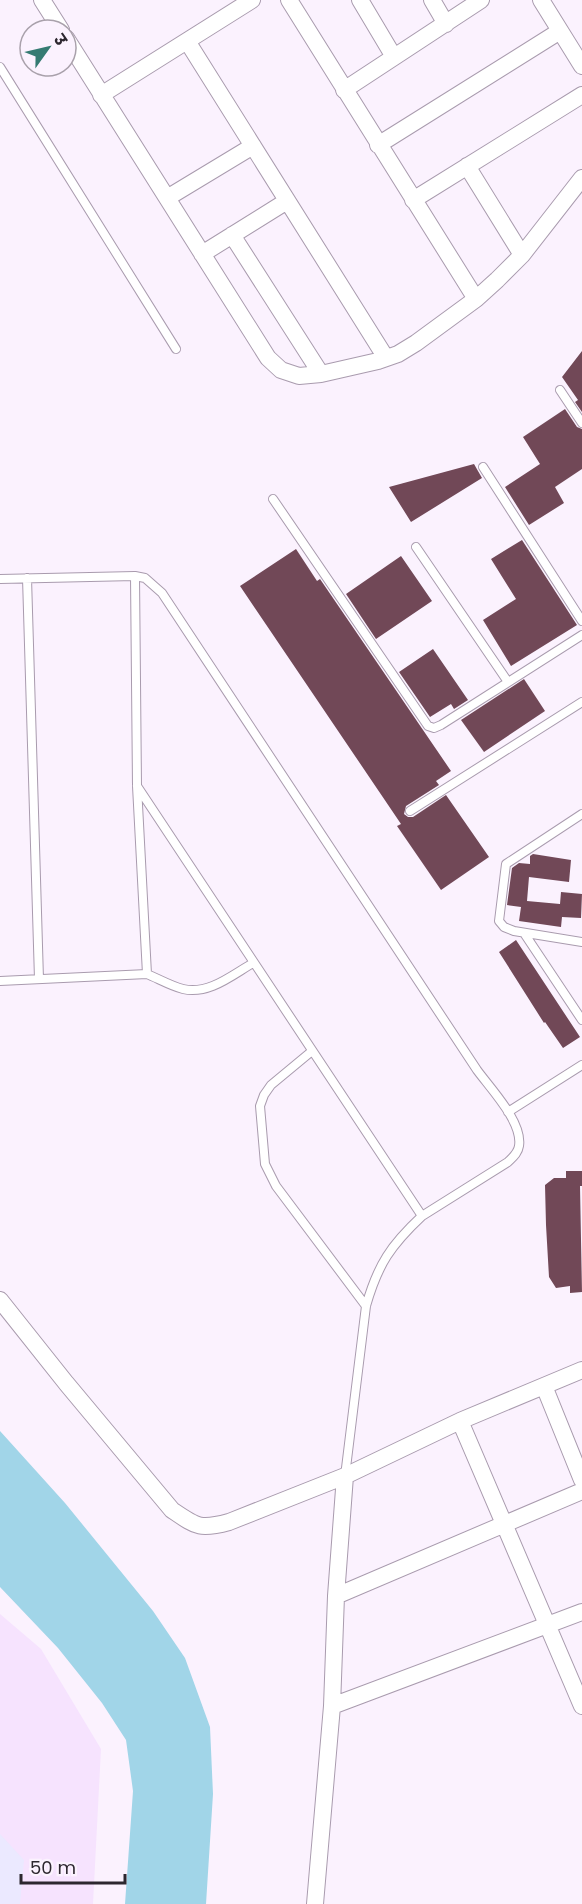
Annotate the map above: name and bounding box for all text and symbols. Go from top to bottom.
north arrow [18,18,78,78]
text: उ [47,29,73,51]
scale bar [21,1847,124,1885]
text: 50 m [30,1855,76,1880]

